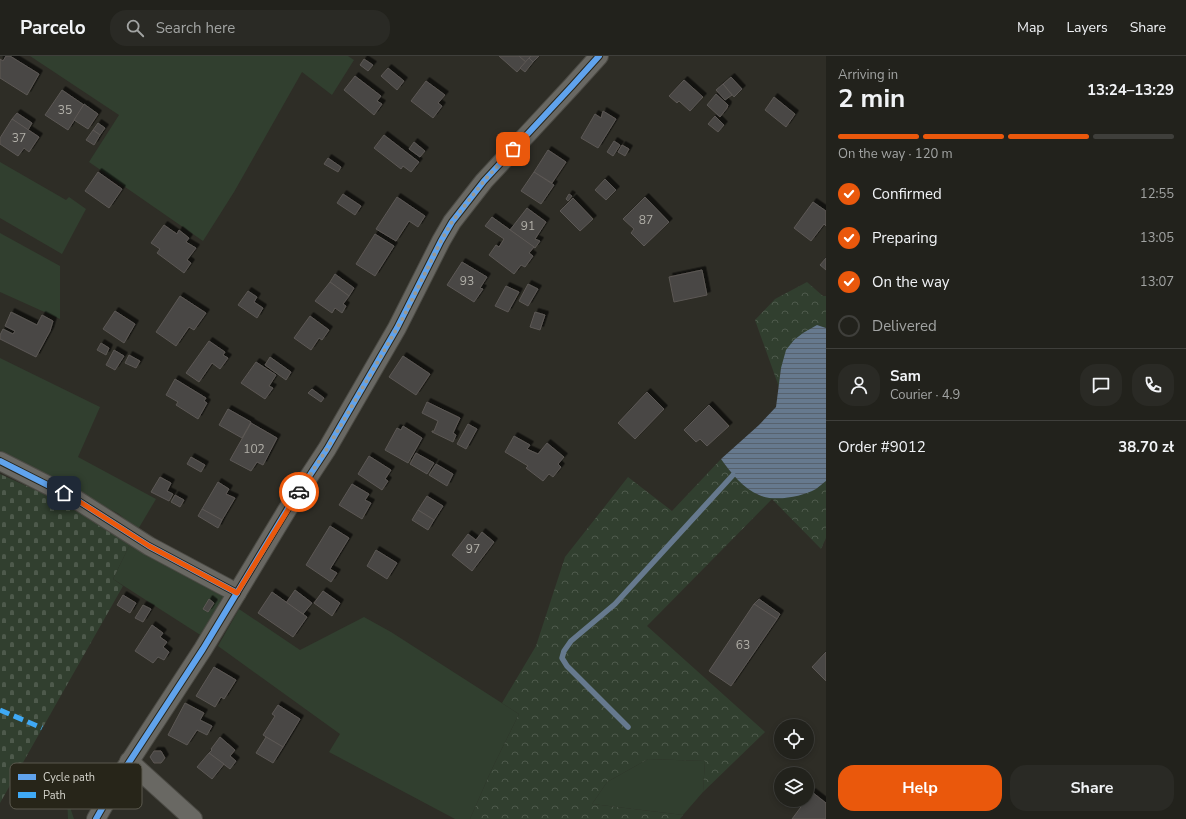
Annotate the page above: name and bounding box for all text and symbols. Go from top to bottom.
search box [110,10,390,46]
text: Parcelo [20,15,86,41]
icon: search [124,17,146,39]
text: Search here [156,18,235,38]
text: Map [1017,18,1044,37]
text: Layers [1066,18,1108,37]
text: Share [1130,18,1166,37]
text: Arriving in [838,66,898,84]
text: 13:24–13:29 [1087,80,1174,100]
text: 2 min [838,81,905,116]
house number: 35 [58,102,72,118]
house number: 37 [12,130,26,146]
pin [496,132,530,166]
icon: bag [502,138,524,160]
text: On the way · 120 m [838,145,953,163]
icon: check [838,183,860,205]
text: Confirmed [872,184,942,204]
text: 12:55 [1140,185,1174,203]
house number: 87 [639,212,653,228]
house number: 91 [521,218,535,234]
icon: check [838,227,860,249]
text: Preparing [872,228,937,248]
text: 13:05 [1140,229,1174,247]
icon: check [838,271,860,293]
text: On the way [872,272,950,292]
house number: 93 [460,273,474,289]
text: 13:07 [1140,273,1174,291]
text: Delivered [872,316,937,336]
button: person [838,364,880,406]
button: chat [1080,364,1122,406]
button: phone [1132,364,1174,406]
text: Sam [890,366,921,386]
text: Courier · 4.9 [890,386,960,404]
text: Order #9012 [838,437,926,457]
text: 38.70 zł [1118,437,1174,457]
house number: 102 [243,441,265,457]
courier [279,472,319,512]
pin [47,476,81,510]
icon: car [288,481,310,503]
icon: home [53,482,75,504]
house number: 97 [466,541,480,557]
house number: 63 [736,637,750,653]
map controls [774,719,814,807]
button: locate [774,719,814,759]
legend [10,763,142,809]
button: Help [838,765,1002,811]
button: Share [1010,765,1174,811]
button: layers [774,767,814,807]
text: Cycle path [43,770,95,785]
text: Path [43,788,66,803]

